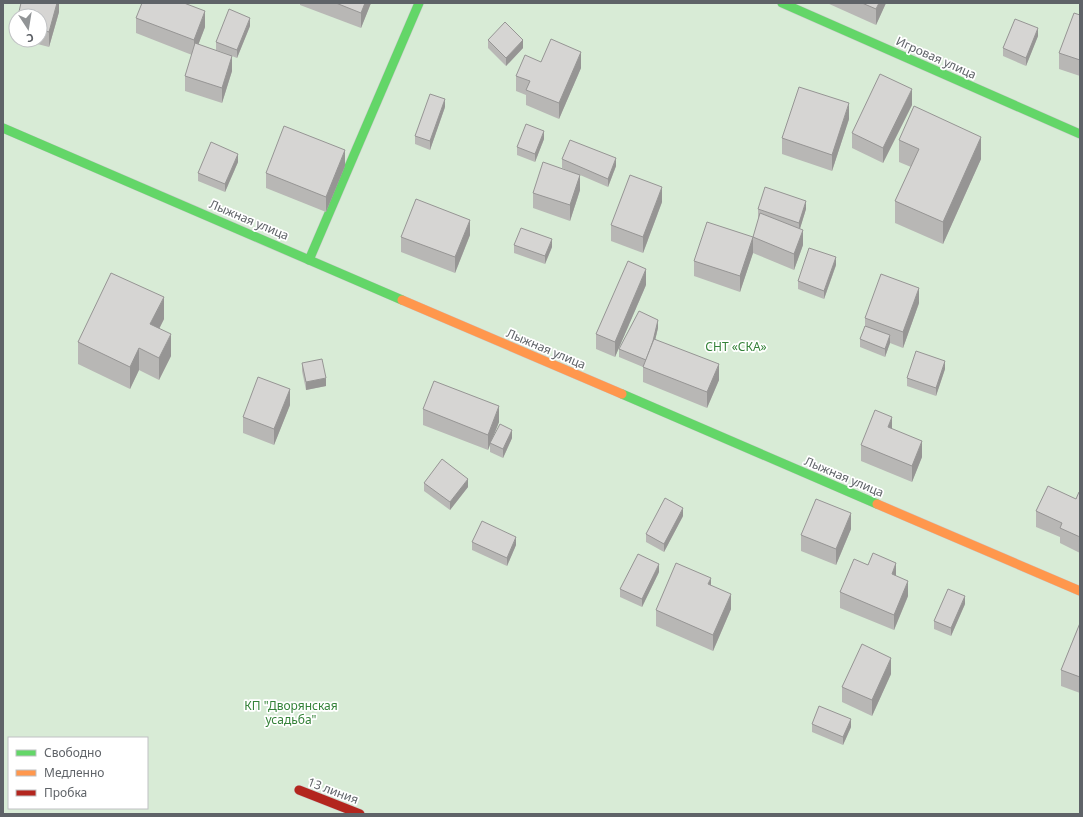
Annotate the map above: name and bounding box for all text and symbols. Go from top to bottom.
north arrow [8,8,48,48]
text: С [25,30,35,46]
street label: Игровая улица [893,32,979,83]
street label: Лыжная улица [207,195,292,244]
street label: Лыжная улица [504,324,589,373]
park label: СНТ «СКА» [705,338,767,355]
street label: Лыжная улица [802,452,887,501]
park label: КП "Дворянская усадьба" [244,697,338,728]
legend [8,737,148,809]
text: Свободно [44,744,102,761]
text: Медленно [44,764,104,781]
street label: 13 линия [305,773,361,808]
text: Пробка [44,784,87,801]

